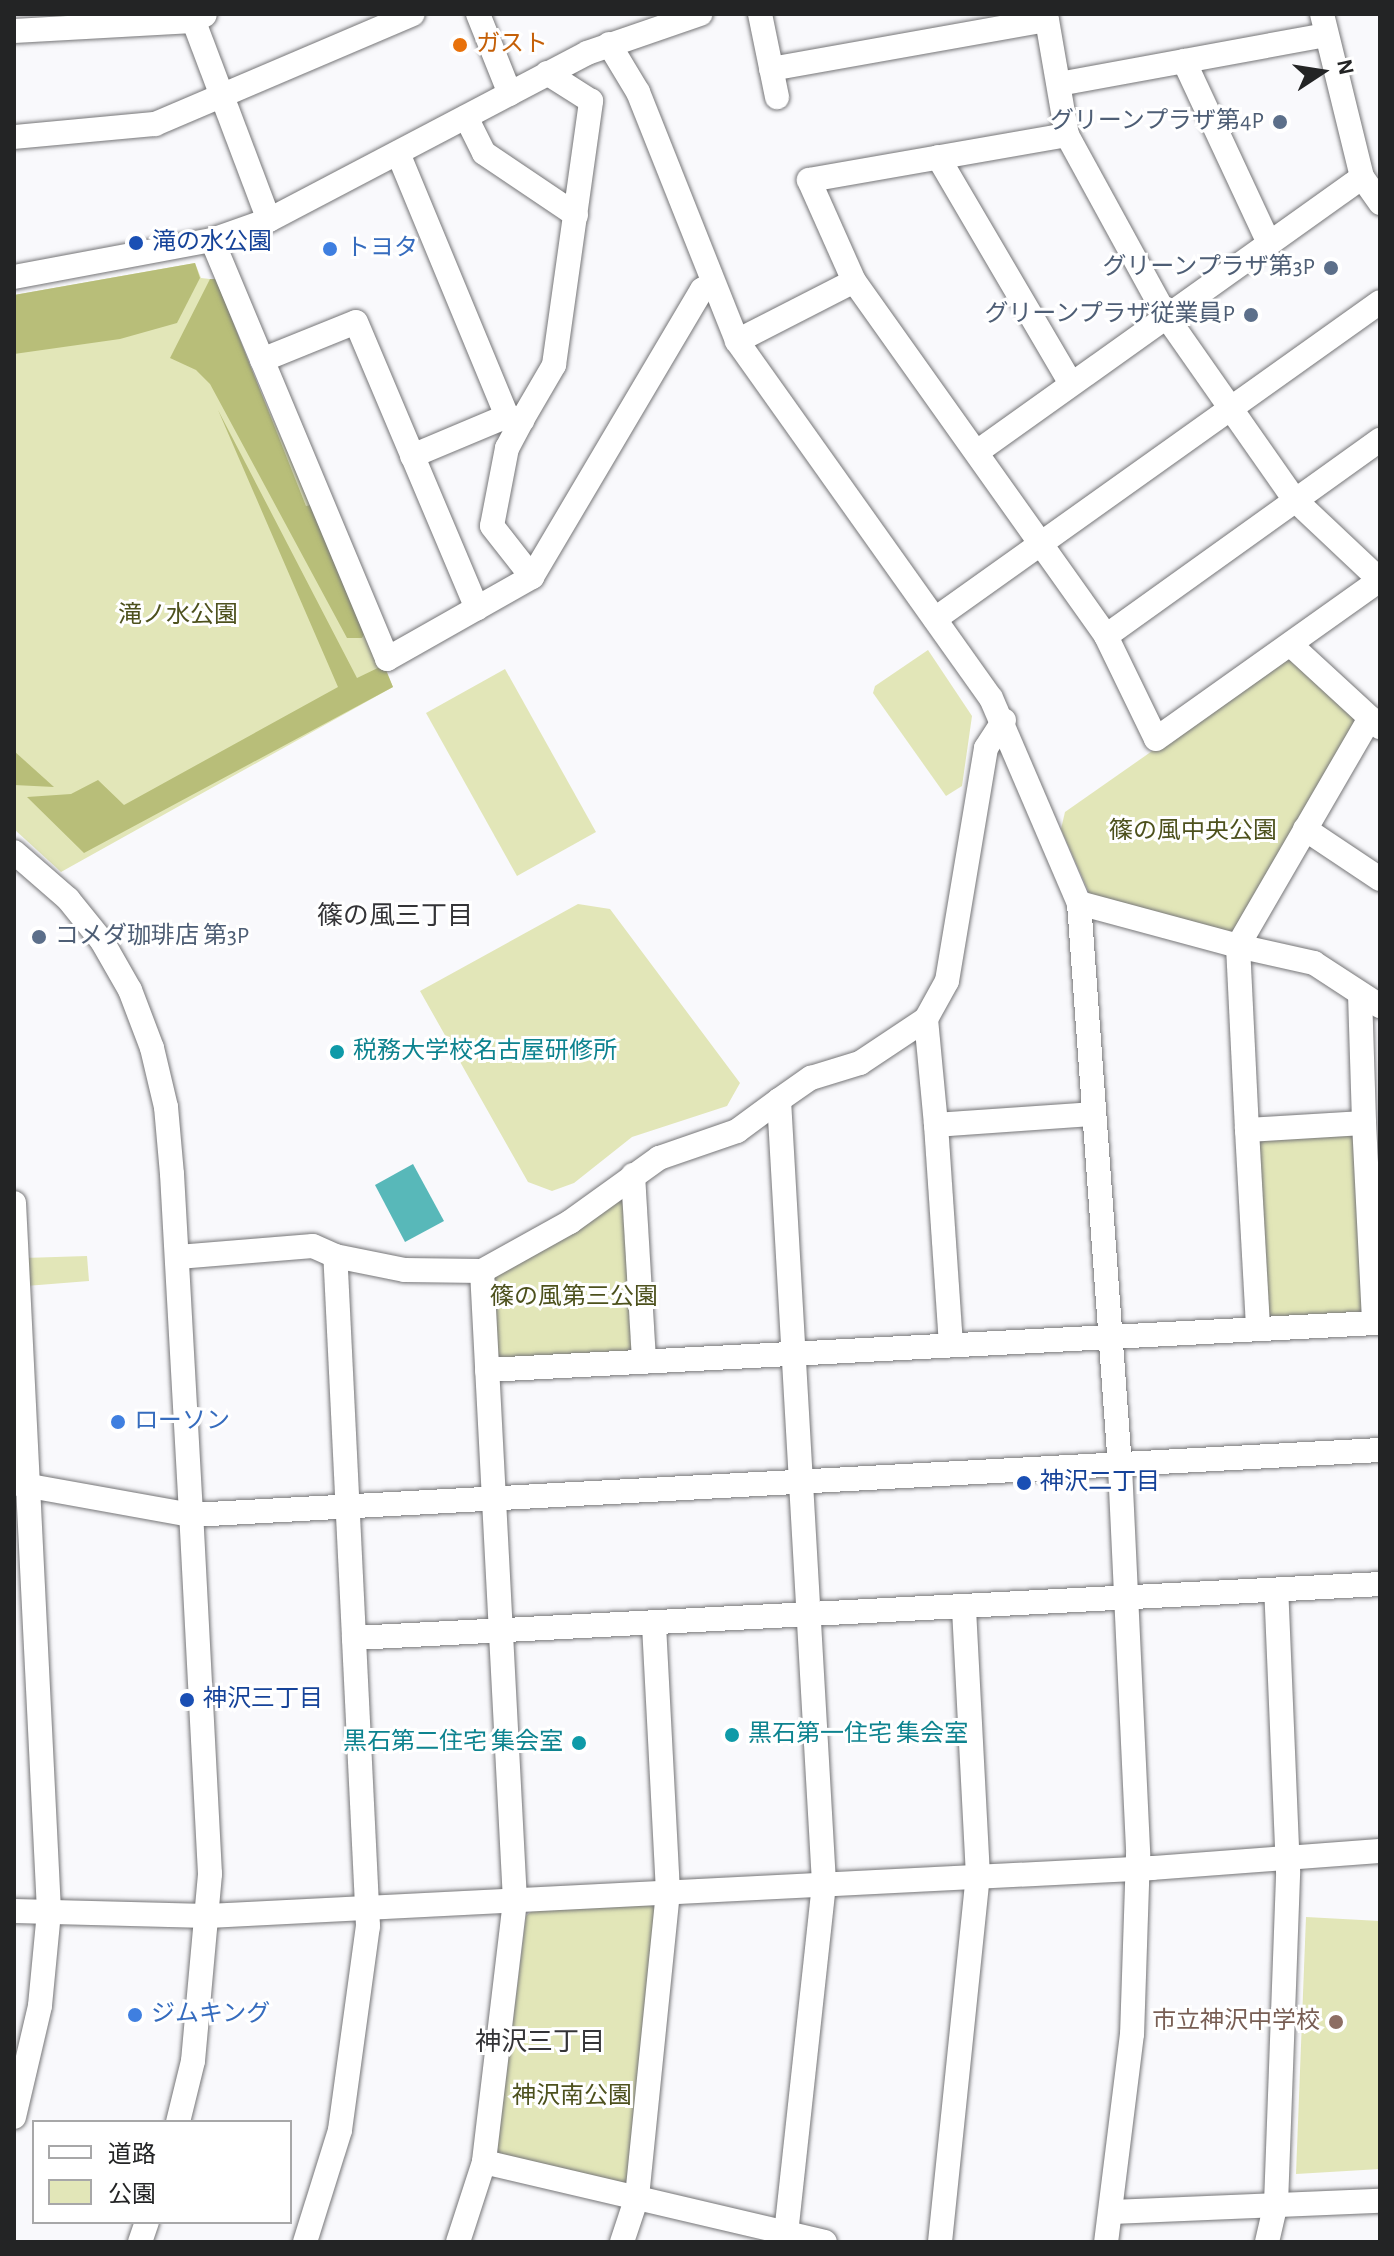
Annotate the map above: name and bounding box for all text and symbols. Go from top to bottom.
place label: ガスト [476,31,548,59]
north arrow [1282,32,1362,112]
marker: ガスト [451,36,469,54]
text: N [1333,57,1358,77]
place label: グリーンプラザ第4P [1048,108,1264,136]
marker: グリーンプラザ第4P [1271,113,1289,131]
place label: 滝の水公園 [152,229,272,257]
marker: 滝の水公園 [127,234,145,252]
place label: トヨタ [346,235,418,263]
marker: トヨタ [321,240,339,258]
place label: グリーンプラザ第3P [1101,254,1315,282]
marker: グリーンプラザ第3P [1322,259,1340,277]
place label: グリーンプラザ従業員P [983,301,1235,329]
marker: グリーンプラザ従業員P [1242,306,1260,324]
park label: 滝ノ水公園 [118,602,238,630]
park label: 篠の風中央公園 [1109,818,1277,846]
district label: 篠の風三丁目 [317,901,473,933]
place label: コメダ珈琲店 第3P [55,923,249,951]
marker: コメダ珈琲店 第3P [30,928,48,946]
place label: 税務大学校名古屋研修所 [353,1038,617,1066]
marker: 税務大学校名古屋研修所 [328,1043,346,1061]
park label: 篠の風第三公園 [490,1284,658,1312]
place label: ローソン [134,1408,230,1436]
marker: ローソン [109,1413,127,1431]
place label: 神沢二丁目 [1040,1469,1160,1497]
marker: 神沢二丁目 [1015,1474,1033,1492]
place label: 神沢三丁目 [203,1686,323,1714]
marker: 神沢三丁目 [178,1691,196,1709]
place label: 黒石第一住宅 集会室 [748,1721,968,1749]
marker: 黒石第一住宅 集会室 [723,1726,741,1744]
place label: 黒石第二住宅 集会室 [343,1729,563,1757]
marker: 黒石第二住宅 集会室 [570,1734,588,1752]
place label: ジムキング [151,2001,271,2029]
marker: ジムキング [126,2006,144,2024]
place label: 市立神沢中学校 [1152,2008,1320,2036]
marker: 市立神沢中学校 [1327,2013,1345,2031]
district label: 神沢三丁目 [475,2027,605,2059]
park label: 神沢南公園 [512,2083,632,2111]
legend [32,2120,292,2224]
text: 道路 [108,2143,156,2167]
text: 公園 [108,2183,156,2207]

